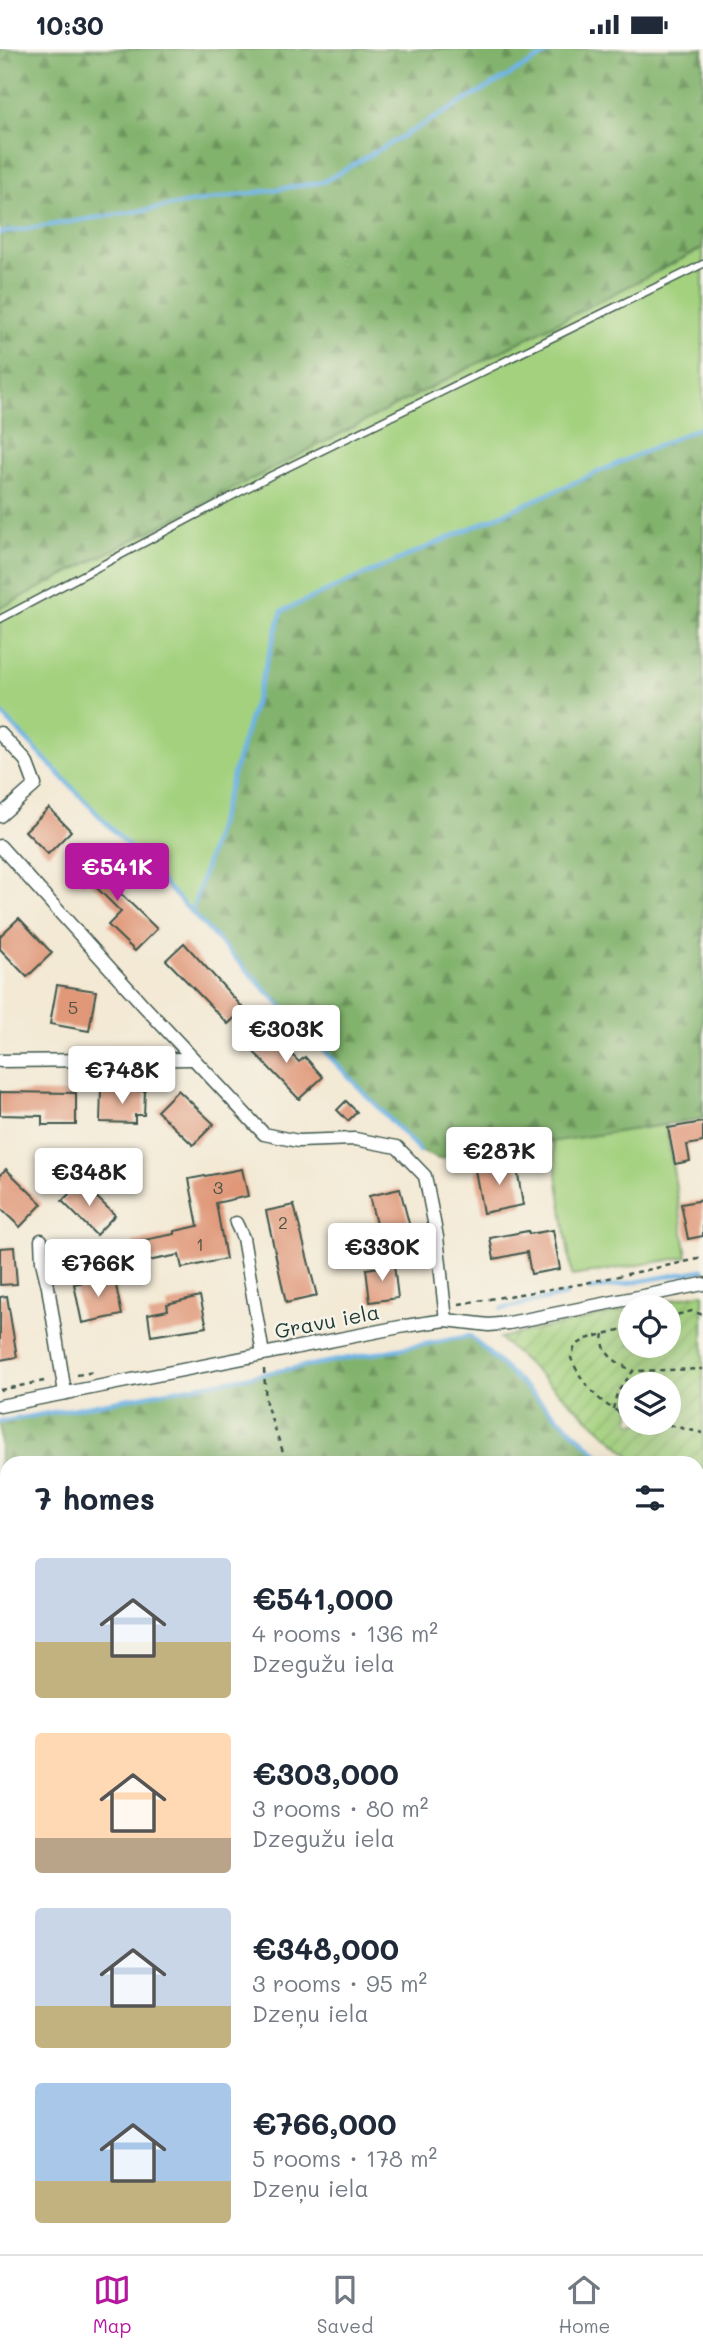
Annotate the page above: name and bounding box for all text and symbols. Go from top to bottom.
text: 10:30 [35,8,104,42]
pin: €541K [68,843,166,903]
text: €541K [81,851,153,881]
house number: 5 [68,995,78,1019]
pin: €303K [237,1005,335,1065]
text: €303K [248,1013,324,1043]
pin: €748K [73,1047,171,1106]
text: €748K [84,1054,160,1084]
pin: €287K [450,1127,548,1187]
text: €287K [462,1135,536,1165]
pin: €348K [40,1149,138,1208]
text: €348K [51,1156,127,1186]
house number: 3 [213,1175,223,1199]
house number: 2 [278,1210,288,1234]
pin: €330K [333,1223,431,1283]
text: €330K [344,1231,420,1261]
house number: 1 [196,1232,204,1256]
pin: €766K [49,1239,147,1299]
text: €766K [61,1247,135,1277]
map controls [618,1295,681,1435]
button: locate [618,1295,681,1358]
street label: Gravu iela [272,1297,381,1344]
button: layers [618,1372,681,1435]
text: 7 homes [35,1478,155,1518]
icon: filters [631,1479,669,1517]
text: €541,000 [252,1578,393,1618]
icon: home [91,1586,175,1670]
text: 4 rooms · 136 m² [252,1618,438,1648]
text: Dzegužu iela [252,1648,395,1678]
text: €303,000 [252,1753,399,1793]
icon: home [91,1761,175,1845]
text: 3 rooms · 80 m² [252,1793,428,1823]
text: Dzegužu iela [252,1823,395,1853]
text: €348,000 [252,1928,399,1968]
icon: home [91,1936,175,2020]
text: 3 rooms · 95 m² [252,1968,427,1998]
text: Dzeņu iela [252,1998,369,2028]
text: €766,000 [252,2103,396,2143]
icon: home [91,2111,175,2195]
text: 5 rooms · 178 m² [252,2143,437,2173]
text: Dzeņu iela [252,2173,369,2203]
tab: Map [93,2271,131,2338]
tab: Saved [317,2271,373,2338]
tab: Home [559,2271,610,2338]

